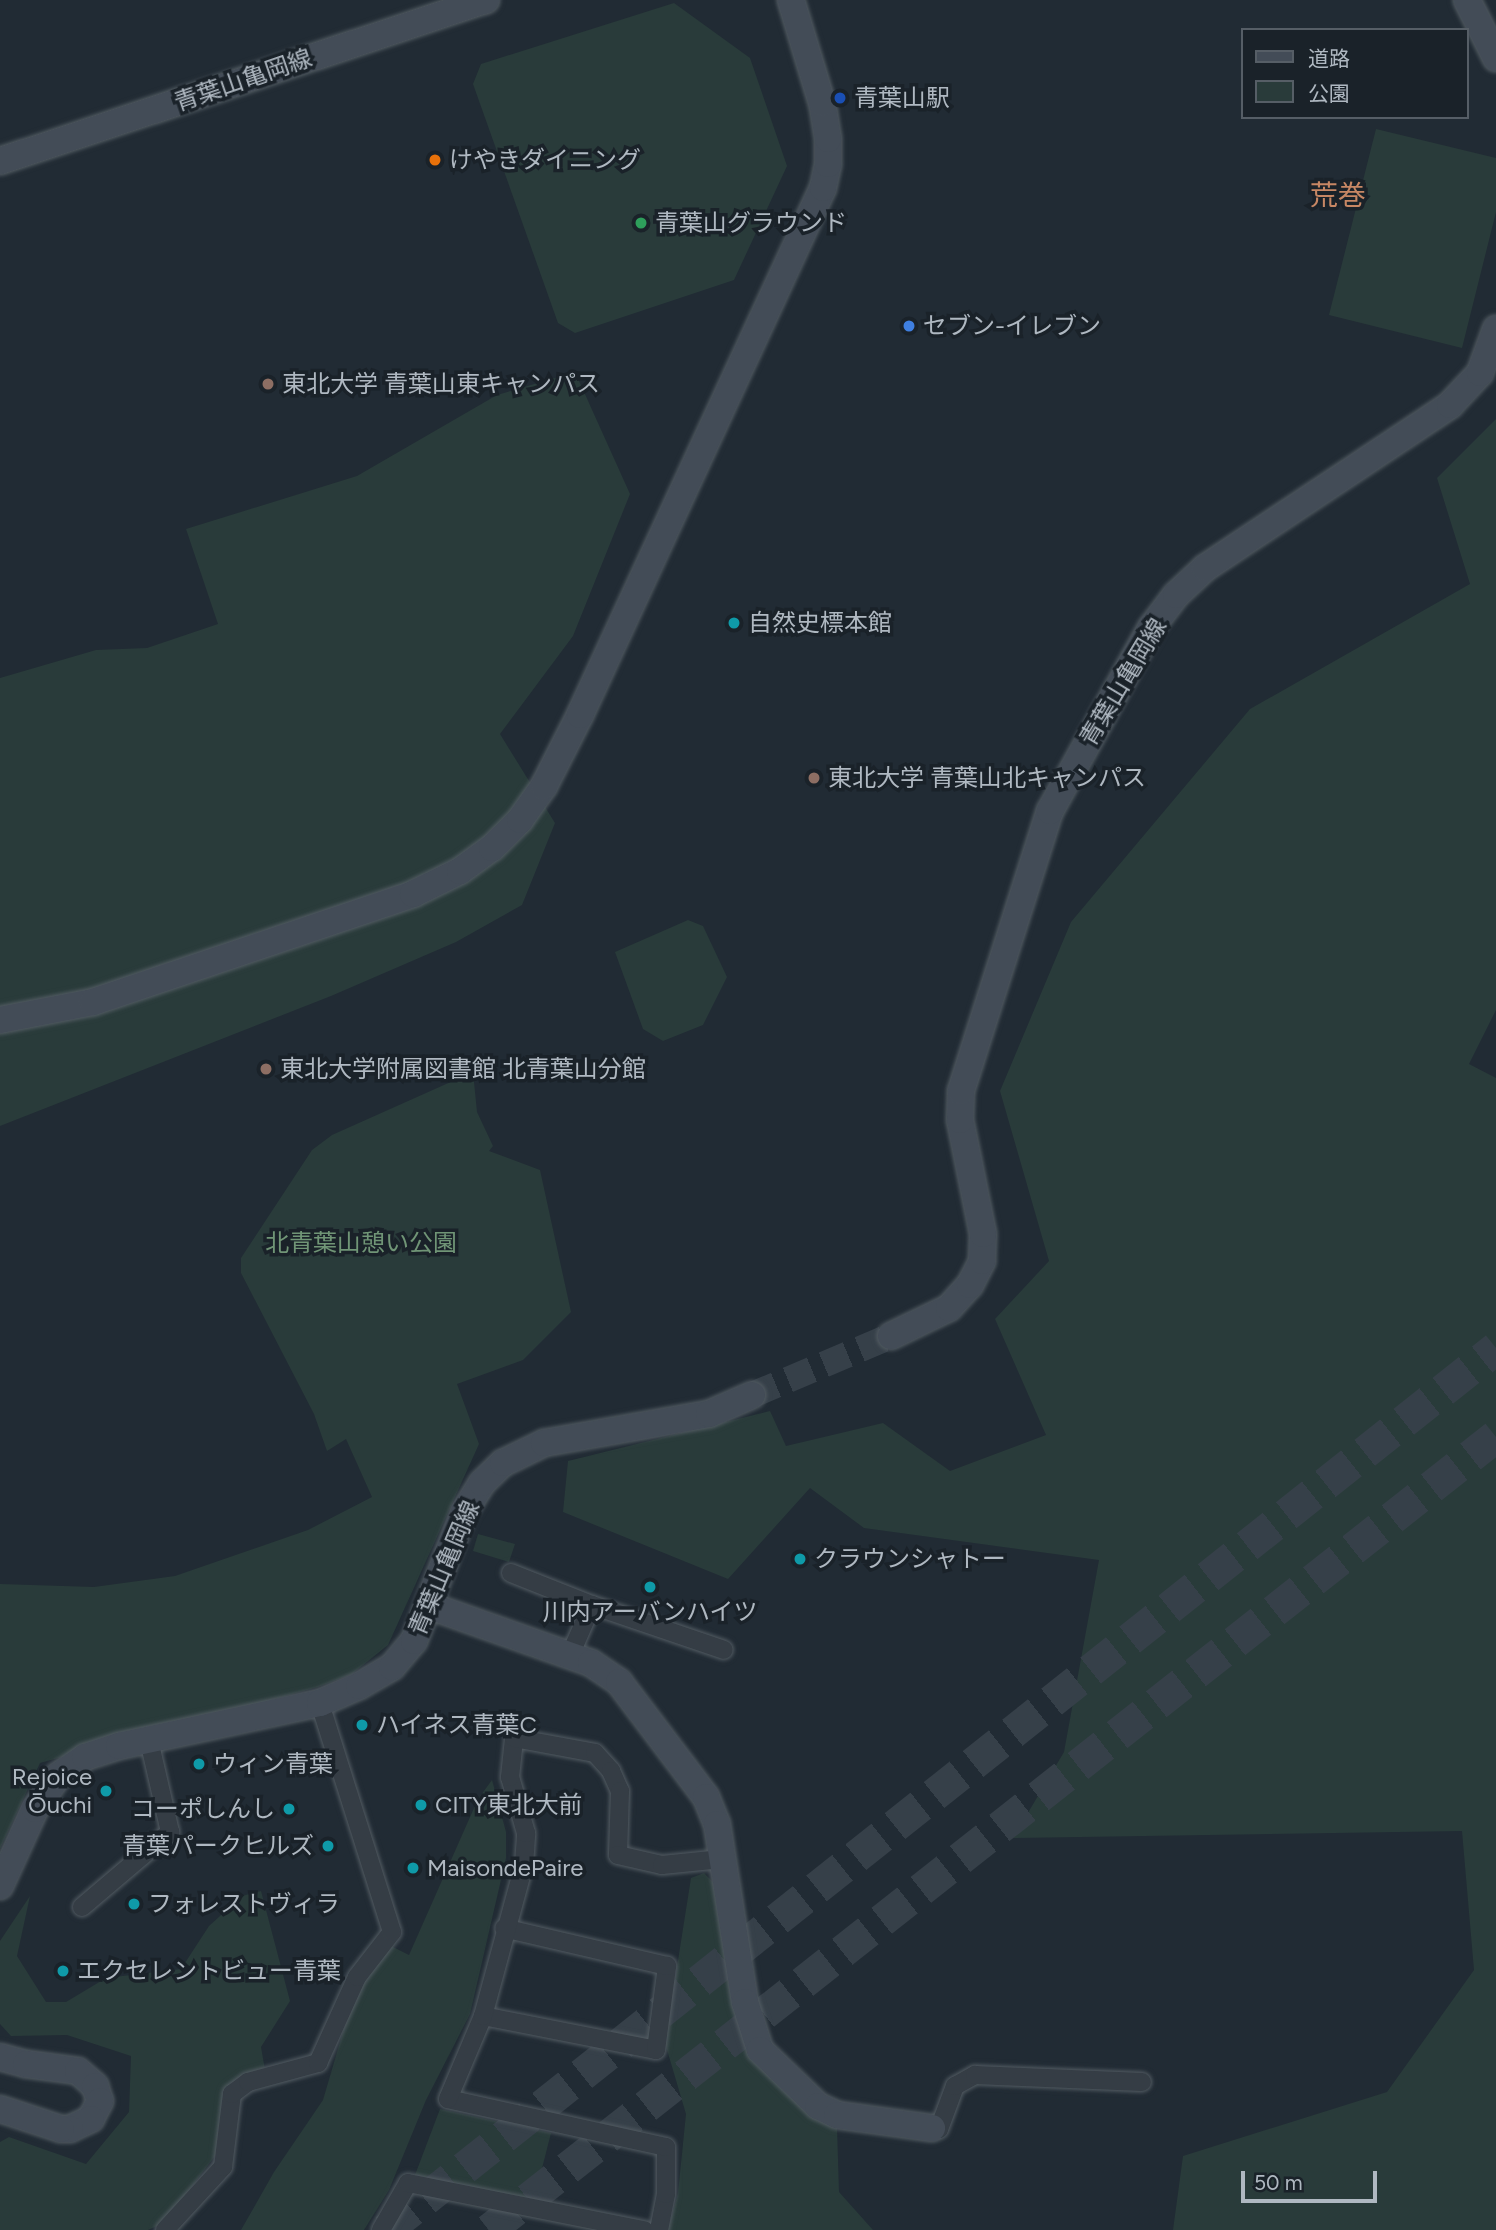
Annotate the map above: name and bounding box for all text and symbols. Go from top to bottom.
legend [1240,28,1468,119]
street label: 青葉山亀岡線 [170,43,316,117]
text: 道路 [1308,46,1350,71]
text: 公園 [1308,81,1350,106]
place label: 青葉山駅 [854,84,950,112]
marker: 青葉山駅 [832,90,848,106]
place label: けやきダイニング [449,146,641,174]
marker: けやきダイニング [427,152,443,168]
district label: 荒巻 [1310,178,1366,212]
place label: 青葉山グラウンド [655,209,847,237]
marker: 青葉山グラウンド [633,215,649,231]
place label: セブン-イレブン [923,312,1101,340]
marker: セブン-イレブン [901,318,917,334]
place label: 東北大学 青葉山東キャンパス [282,370,600,398]
marker: 東北大学 青葉山東キャンパス [260,376,276,392]
place label: 自然史標本館 [748,609,892,637]
street label: 青葉山亀岡線 [1074,613,1172,751]
marker: 自然史標本館 [726,615,742,631]
place label: 東北大学 青葉山北キャンパス [828,764,1146,792]
marker: 東北大学 青葉山北キャンパス [806,770,822,786]
place label: 東北大学附属図書館 北青葉山分館 [280,1055,646,1083]
marker: 東北大学附属図書館 北青葉山分館 [258,1061,274,1077]
park label: 北青葉山憩い公園 [265,1229,457,1257]
street label: 青葉山亀岡線 [403,1496,485,1640]
place label: クラウンシャトー [814,1545,1006,1573]
marker: クラウンシャトー [792,1551,808,1567]
marker: 川内アーバンハイツ [642,1579,658,1595]
place label: 川内アーバンハイツ [543,1598,757,1626]
place label: ハイネス青葉C [376,1711,537,1739]
marker: ハイネス青葉C [354,1717,370,1733]
place label: ウィン青葉 [213,1750,333,1778]
marker: ウィン青葉 [191,1756,207,1772]
place label: Rejoice Ōuchi [12,1763,92,1819]
marker: Rejoice Ōuchi [98,1783,114,1799]
place label: CITY東北大前 [435,1791,583,1819]
place label: コーポしんし [131,1795,275,1823]
marker: CITY東北大前 [413,1797,429,1813]
marker: コーポしんし [281,1801,297,1817]
place label: 青葉パークヒルズ [122,1832,314,1860]
marker: 青葉パークヒルズ [320,1838,336,1854]
place label: MaisondePaire [427,1854,583,1882]
marker: MaisondePaire [405,1860,421,1876]
place label: フォレストヴィラ [148,1890,340,1918]
marker: フォレストヴィラ [126,1896,142,1912]
place label: エクセレントビュー青葉 [77,1957,341,1985]
marker: エクセレントビュー青葉 [55,1963,71,1979]
scale bar [1244,2156,1380,2200]
text: 50 m [1254,2170,1303,2195]

